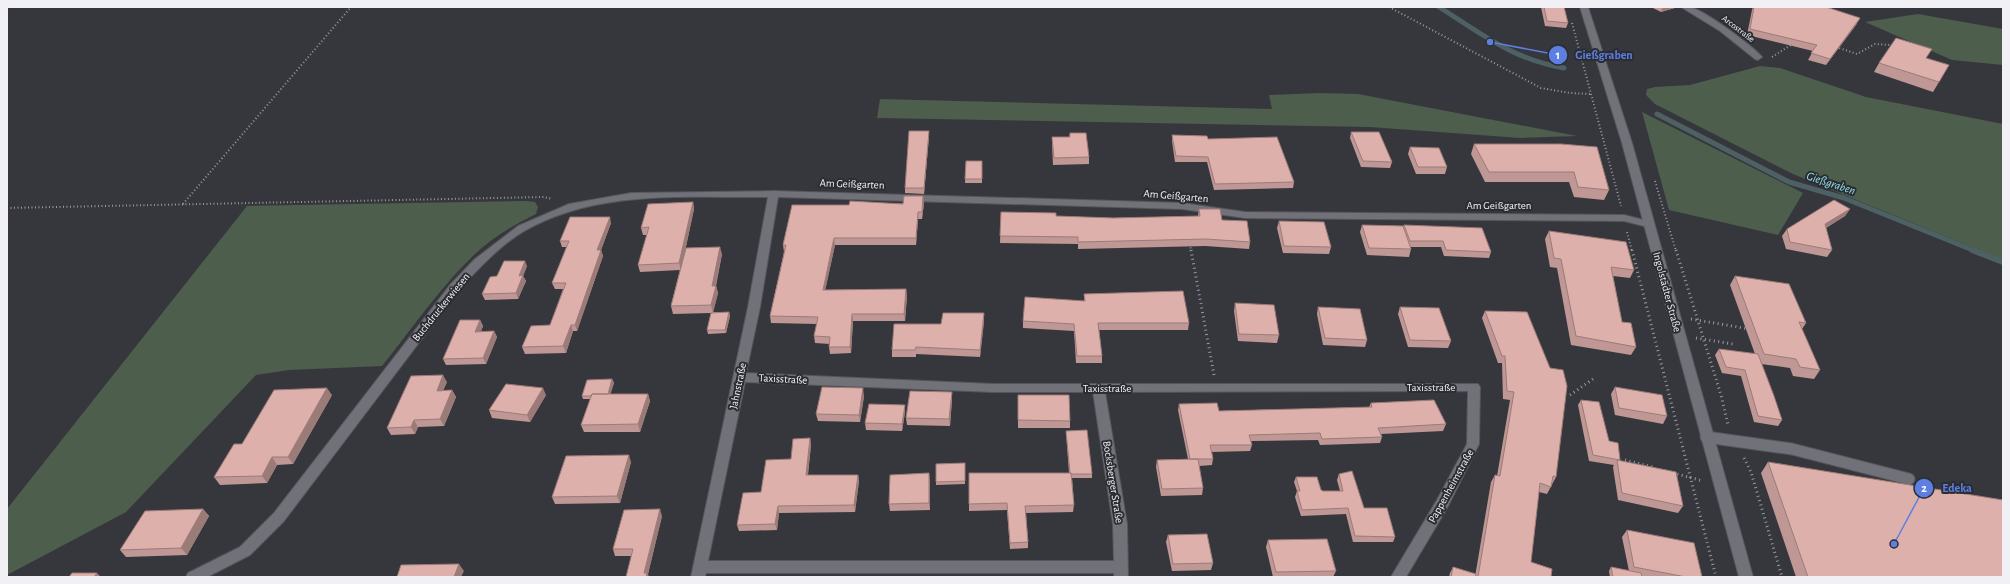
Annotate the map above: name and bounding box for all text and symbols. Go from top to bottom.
street label: Arcostraße [1720,14,1756,44]
callout: Gießgraben [1548,43,1641,67]
text: 1 [1556,49,1560,61]
text: Gießgraben [1575,49,1633,61]
water label: Gießgraben [1805,169,1857,197]
street label: Am Geißgarten [819,177,885,191]
street label: Am Geißgarten [1143,188,1209,204]
street label: Am Geißgarten [1466,200,1532,211]
street label: Ingolstädter Straße [1651,251,1683,333]
street label: Buchdruckerwiesen [410,271,472,343]
street label: Jahnstraße [728,362,748,410]
street label: Taxisstraße [758,372,808,386]
street label: Taxisstraße [1407,382,1455,393]
street label: Taxisstraße [1083,383,1131,394]
street label: Bocksberger Straße [1101,440,1125,524]
street label: Pappenheimstraße [1426,447,1476,525]
callout: Edeka [1914,476,1980,500]
text: 2 [1921,482,1927,494]
text: Edeka [1942,482,1972,494]

